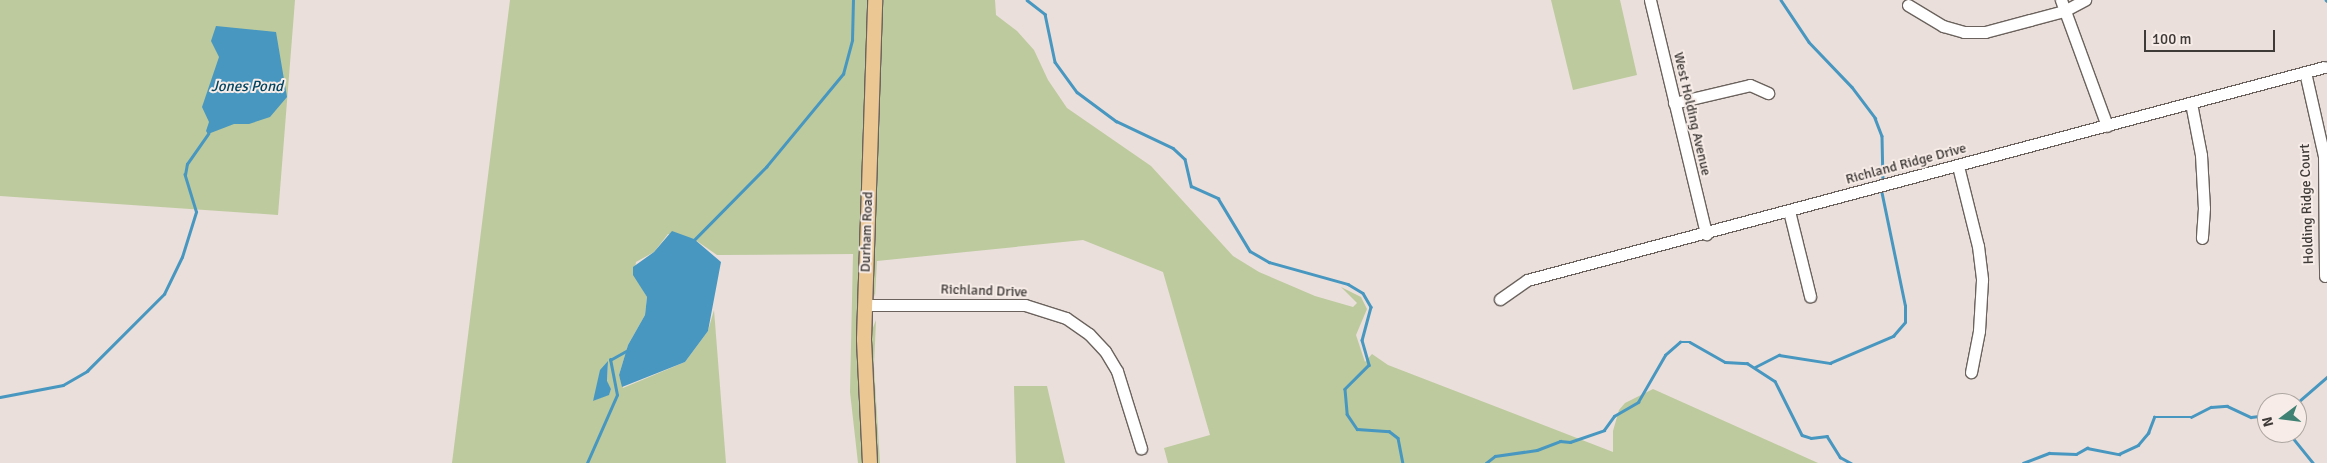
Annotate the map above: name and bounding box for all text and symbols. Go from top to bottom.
scale bar [2147,20,2278,52]
text: 100 m [2152,30,2192,48]
street label: West Holding Avenue [1670,51,1714,177]
water label: Jones Pond [211,78,283,96]
street label: Richland Ridge Drive [1844,140,1968,188]
street label: Holding Ridge Court [2296,143,2318,265]
street label: Durham Road [857,191,877,273]
street label: Richland Drive [940,281,1028,301]
north arrow [2257,393,2307,443]
text: N [2259,415,2277,429]

